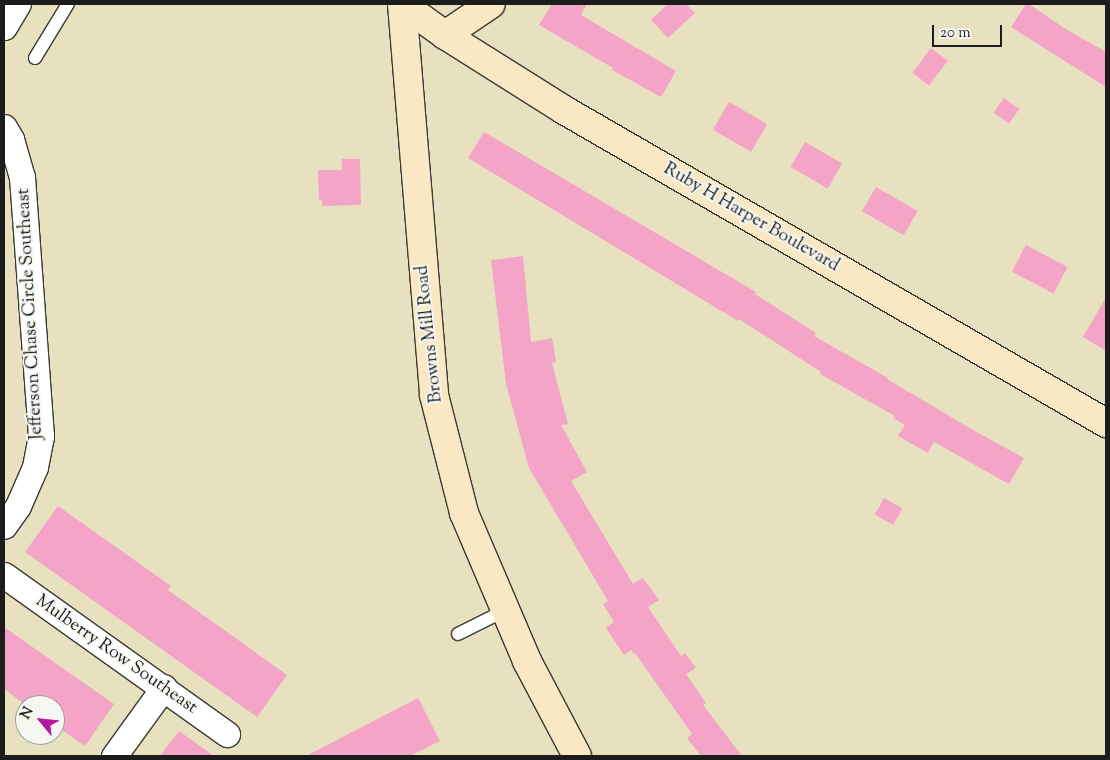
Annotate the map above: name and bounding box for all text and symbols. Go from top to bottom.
scale bar [935,15,1005,47]
text: 20 m [940,23,971,44]
street label: Ruby H Harper Boulevard [659,159,843,277]
street label: Jefferson Chase Circle Southeast [14,188,48,440]
street label: Browns Mill Road [412,264,448,404]
street label: Mulberry Row Southeast [31,591,201,719]
north arrow [15,695,65,745]
text: N [16,704,39,723]

